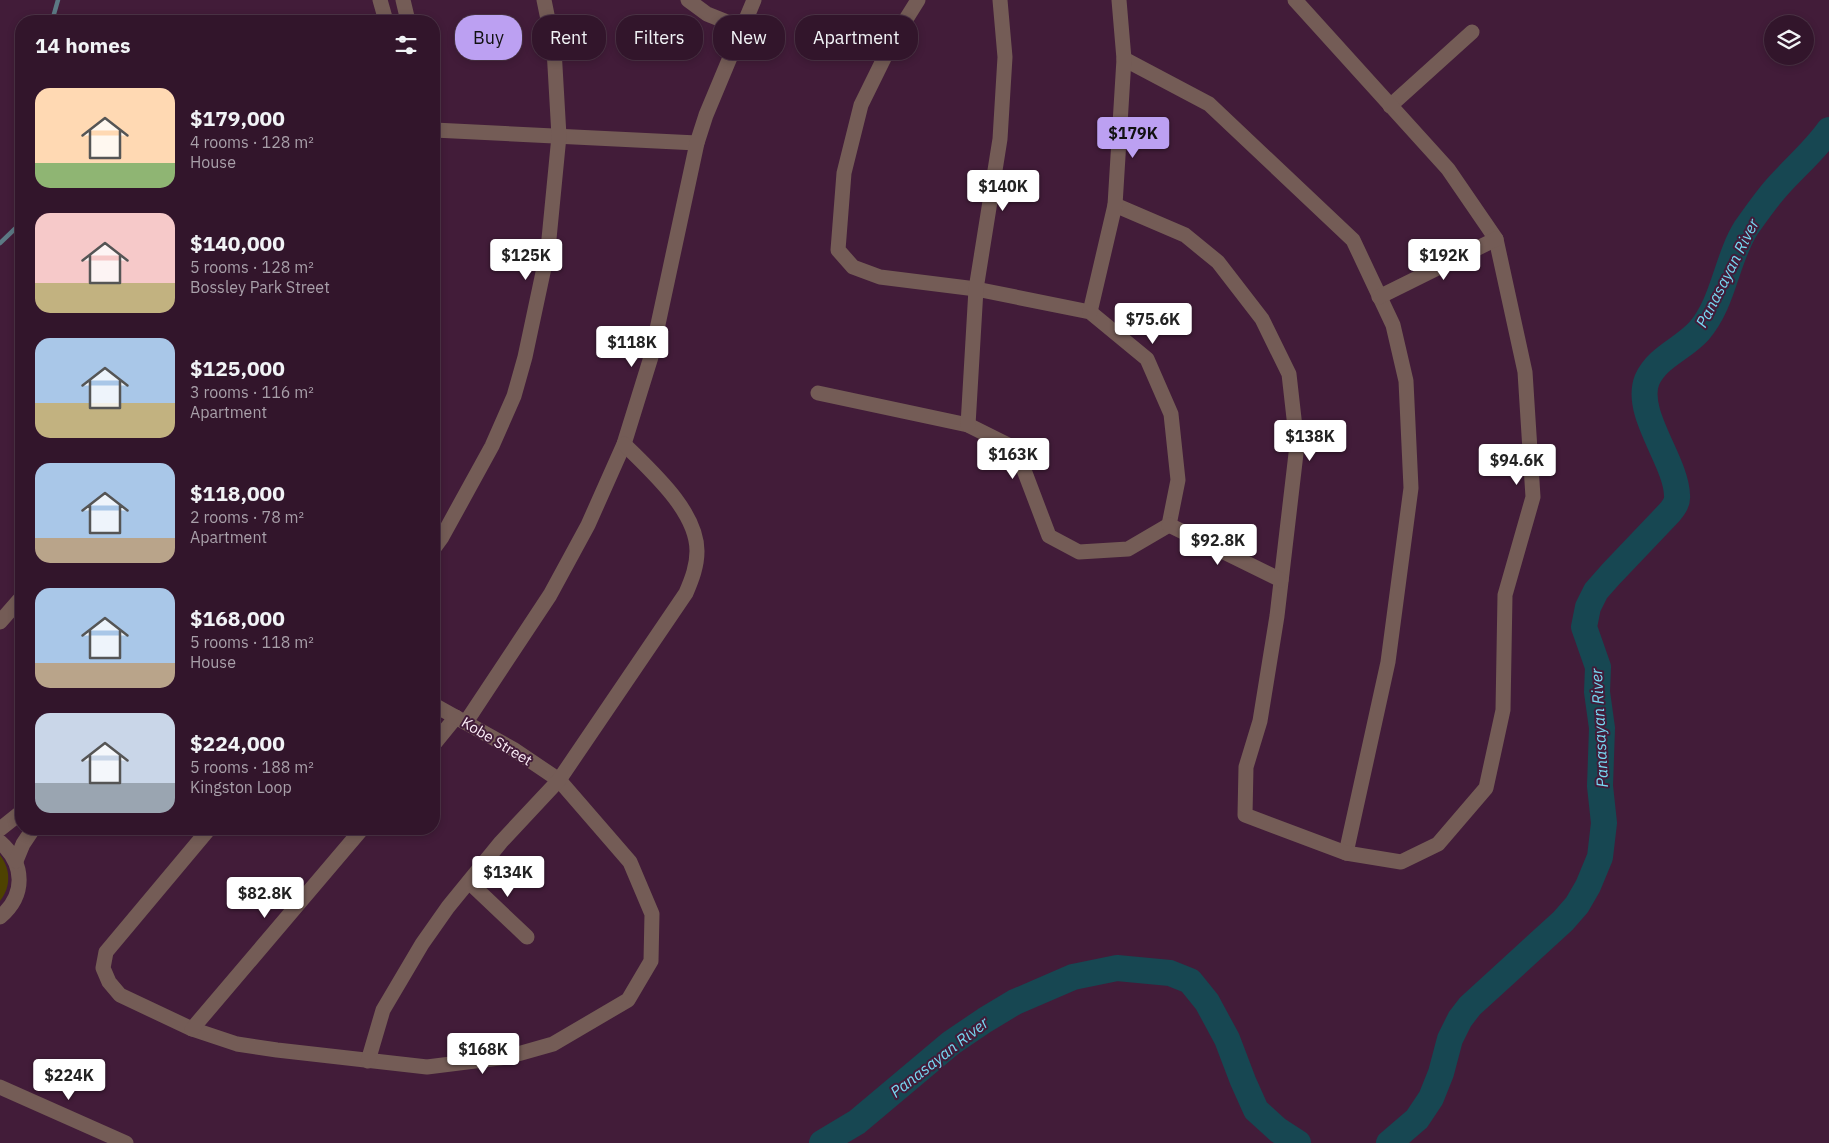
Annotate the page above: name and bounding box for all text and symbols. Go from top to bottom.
chip: Buy [455,15,522,60]
chip: Rent [532,15,606,60]
chip: Filters [616,15,703,60]
chip: New [713,15,785,60]
chip: Apartment [795,15,918,60]
map controls [1764,15,1814,65]
button: layers [1764,15,1814,65]
text: 14 homes [35,31,131,59]
icon: filters [392,31,420,59]
text: $179,000 [190,104,285,132]
icon: home [75,108,135,168]
pin: $179K [1098,116,1168,159]
text: $179K [1108,123,1158,143]
text: 4 rooms · 128 m² [190,132,314,152]
text: House [190,152,236,172]
pin: $140K [968,170,1038,212]
text: $140K [978,176,1028,196]
water label: Panasayan River [1691,214,1764,331]
text: $140,000 [190,229,285,257]
icon: home [75,233,135,293]
pin: $125K [491,238,561,281]
pin: $192K [1409,238,1479,281]
text: $125K [501,245,551,265]
text: $192K [1419,245,1469,265]
text: 5 rooms · 128 m² [190,257,314,277]
text: Bossley Park Street [190,277,330,297]
pin: $75.6K [1112,302,1194,345]
text: $75.6K [1126,309,1180,329]
pin: $118K [597,326,667,368]
text: $118K [607,332,657,352]
text: $125,000 [190,354,285,382]
icon: home [75,358,135,418]
text: 3 rooms · 116 m² [190,382,314,402]
text: Apartment [190,402,267,422]
pin: $138K [1275,420,1345,462]
text: $138K [1285,426,1335,446]
pin: $163K [978,438,1048,480]
text: $163K [988,444,1038,464]
pin: $94.6K [1476,444,1558,486]
text: $94.6K [1490,450,1544,470]
text: $118,000 [190,479,285,507]
icon: home [75,483,135,543]
text: 2 rooms · 78 m² [190,507,304,527]
pin: $92.8K [1177,524,1259,566]
text: Apartment [190,527,267,547]
text: $92.8K [1191,530,1245,550]
text: $168,000 [190,604,285,632]
icon: home [75,608,135,668]
text: 5 rooms · 118 m² [190,632,314,652]
text: House [190,652,236,672]
water label: Panasayan River [1586,667,1612,788]
street label: Kobe Street [458,712,536,770]
text: $224,000 [190,729,285,757]
icon: home [75,733,135,793]
text: 5 rooms · 188 m² [190,757,314,777]
text: Kingston Loop [190,777,292,797]
pin: $134K [473,856,543,898]
text: $134K [483,862,533,882]
pin: $82.8K [224,876,306,919]
text: $82.8K [238,883,292,903]
water label: Panasayan River [886,1012,993,1102]
pin: $168K [448,1032,518,1075]
text: $168K [458,1039,508,1059]
pin: $224K [34,1058,104,1101]
text: $224K [44,1065,94,1085]

